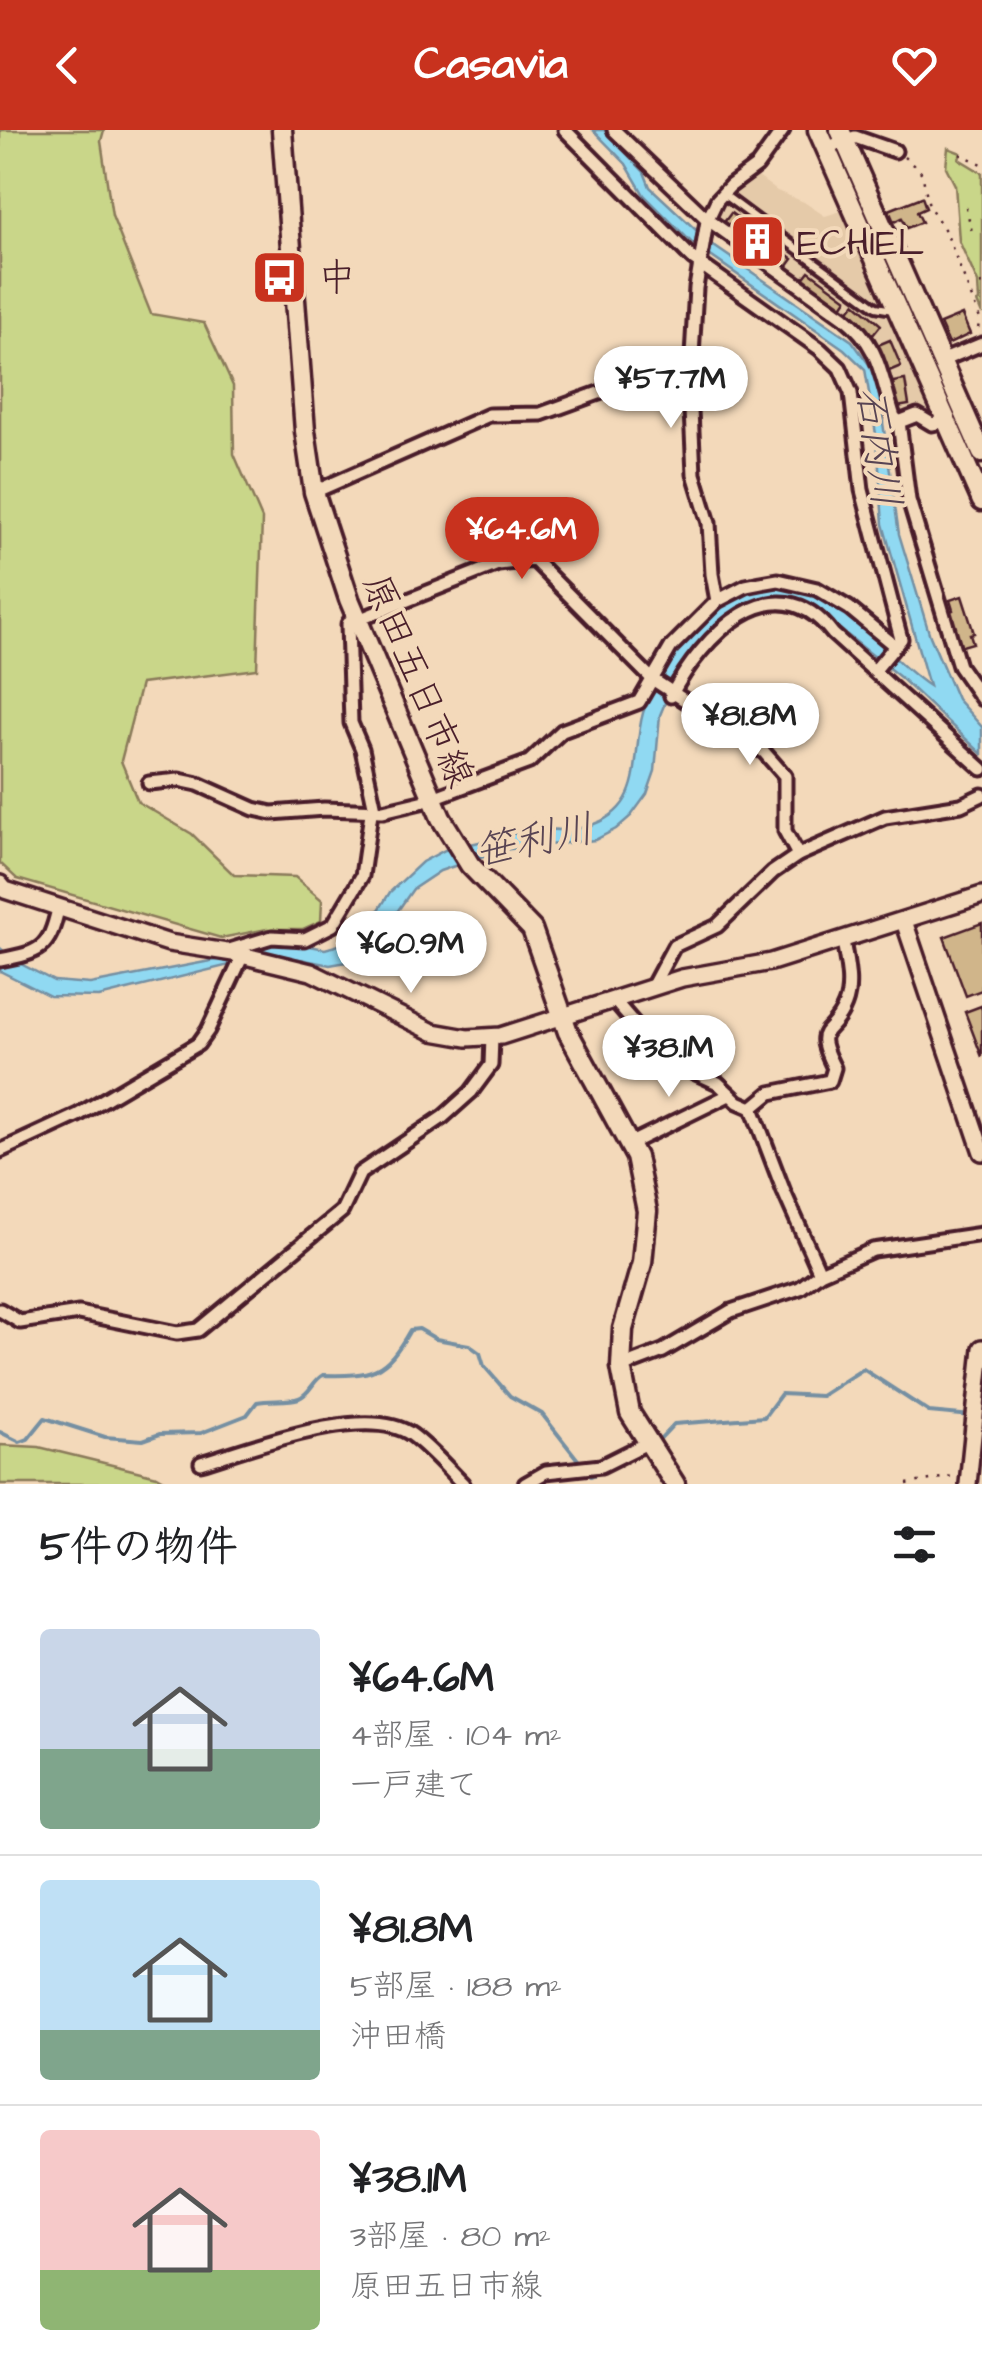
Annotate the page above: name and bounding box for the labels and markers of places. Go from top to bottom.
building icon: ECHIEL [728,212,788,272]
place label: ECHIEL [797,218,924,270]
bus stop icon: 中 [249,247,309,307]
place label: 中 [318,253,356,305]
pin: ¥57.7M [590,346,752,431]
pin: ¥64.6M [441,497,603,582]
pin: ¥81.8M [669,683,831,768]
pin: ¥60.9M [330,911,492,996]
pin: ¥38.1M [588,1015,750,1100]

